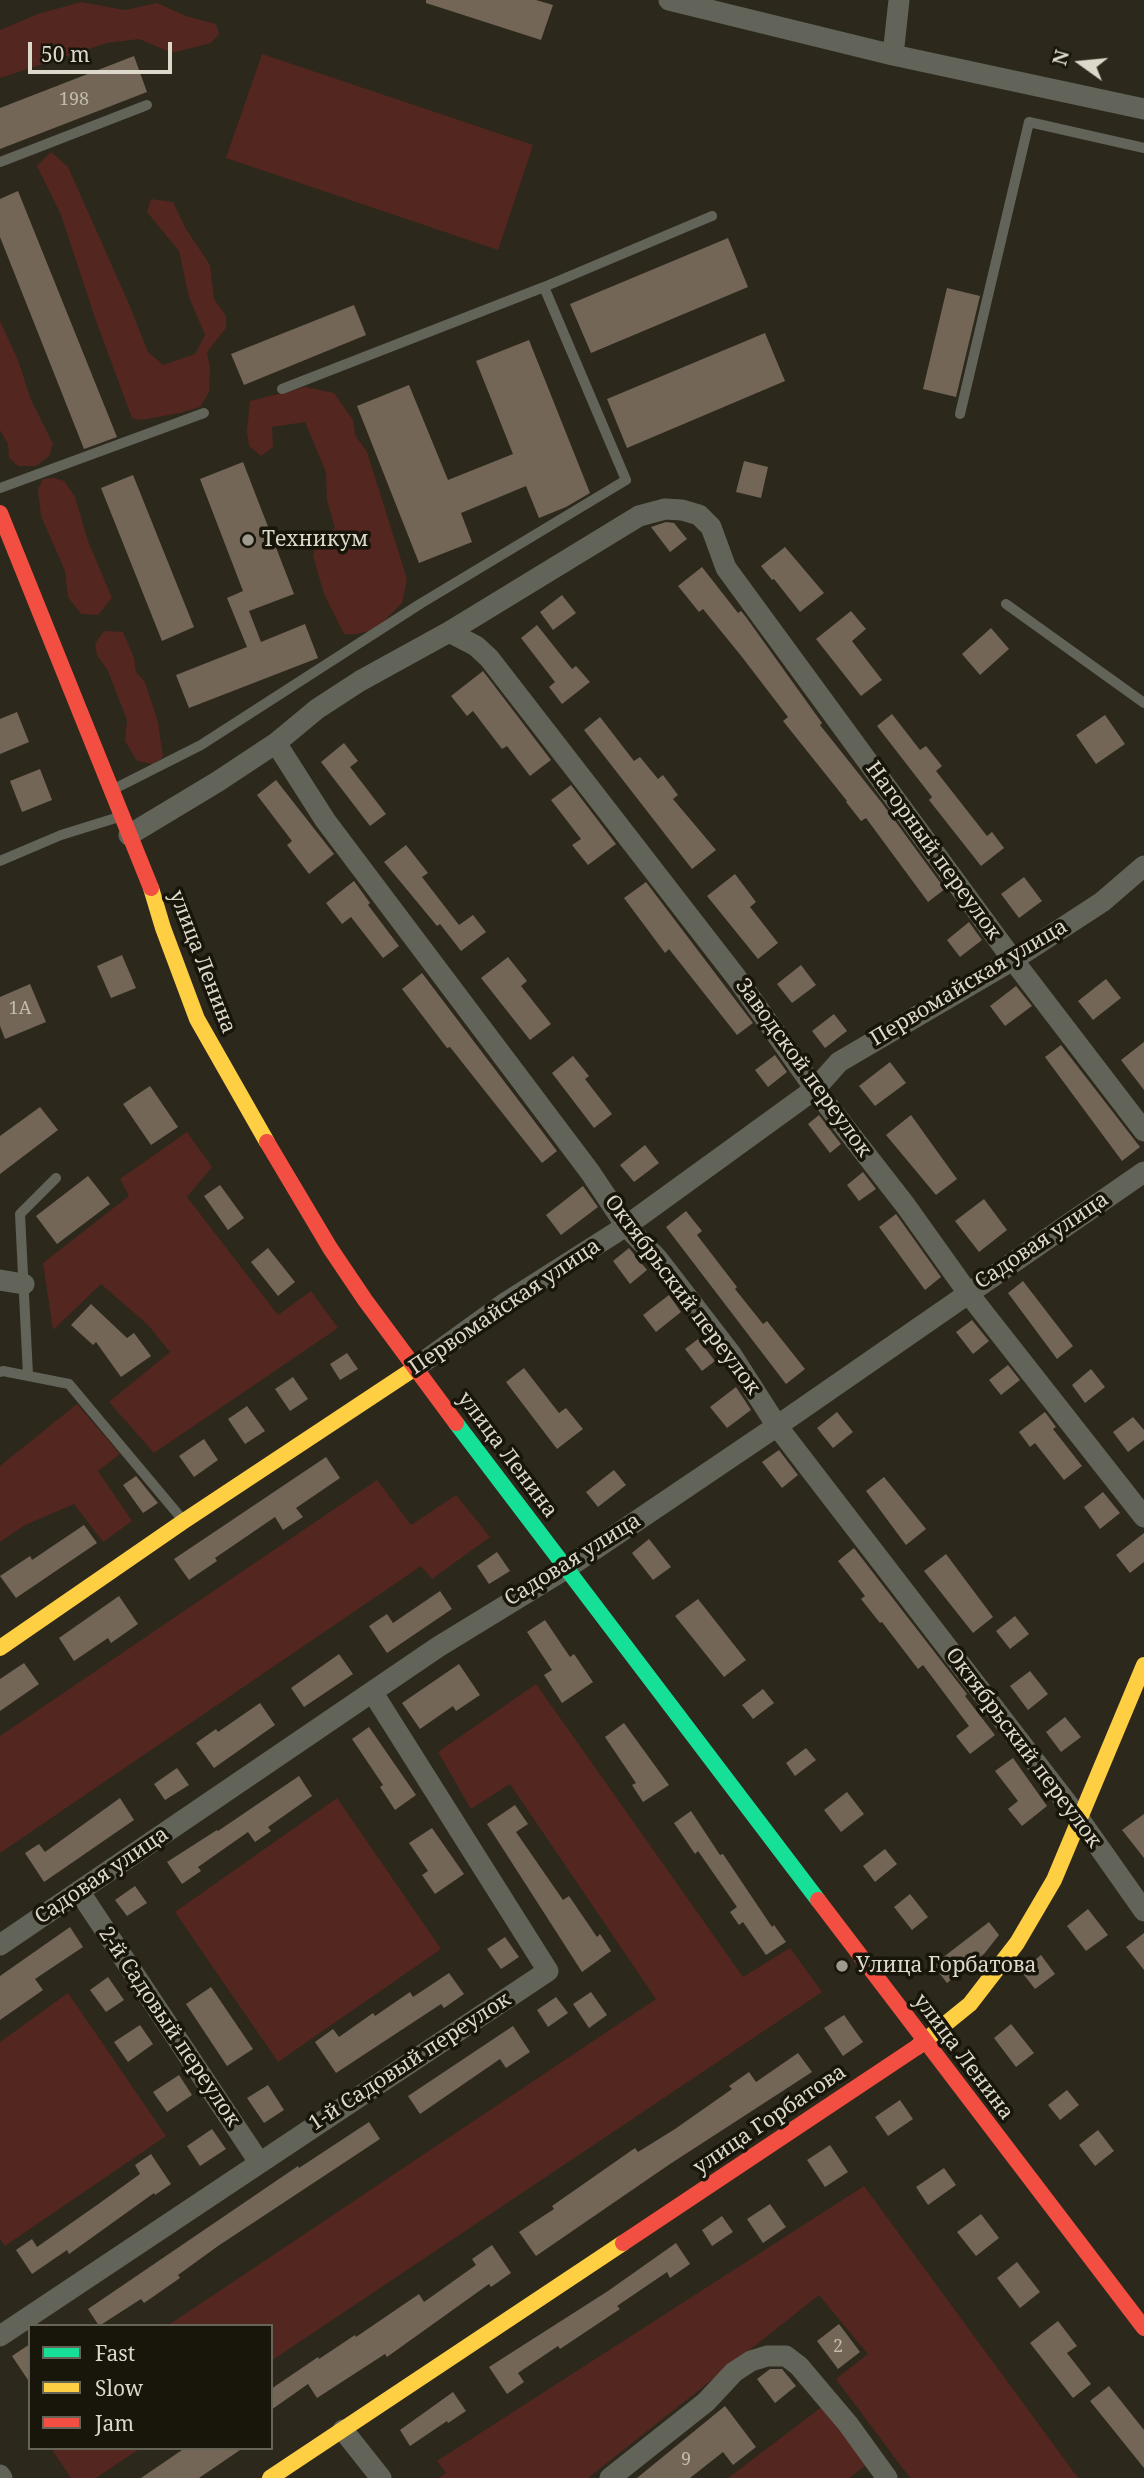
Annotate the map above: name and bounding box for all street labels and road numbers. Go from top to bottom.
street label: Нагорный переулок [860,757,1006,945]
street label: улица Ленина [163,887,241,1037]
street label: Первомайская улица [866,914,1072,1052]
street label: Заводской переулок [730,974,876,1162]
street label: Садовая улица [970,1187,1114,1295]
street label: Октябрьский переулок [599,1190,765,1400]
street label: Первомайская улица [405,1234,605,1380]
street label: улица Ленина [451,1387,563,1523]
street label: Садовая улица [500,1508,646,1612]
street label: Октябрьский переулок [940,1643,1106,1853]
street label: Садовая улица [30,1822,174,1930]
street label: 2-й Садовый переулок [93,1922,245,2132]
street label: 1-й Садовый переулок [304,1987,516,2137]
street label: улица Ленина [907,1989,1019,2125]
street label: улица Горбатова [689,2060,851,2180]

